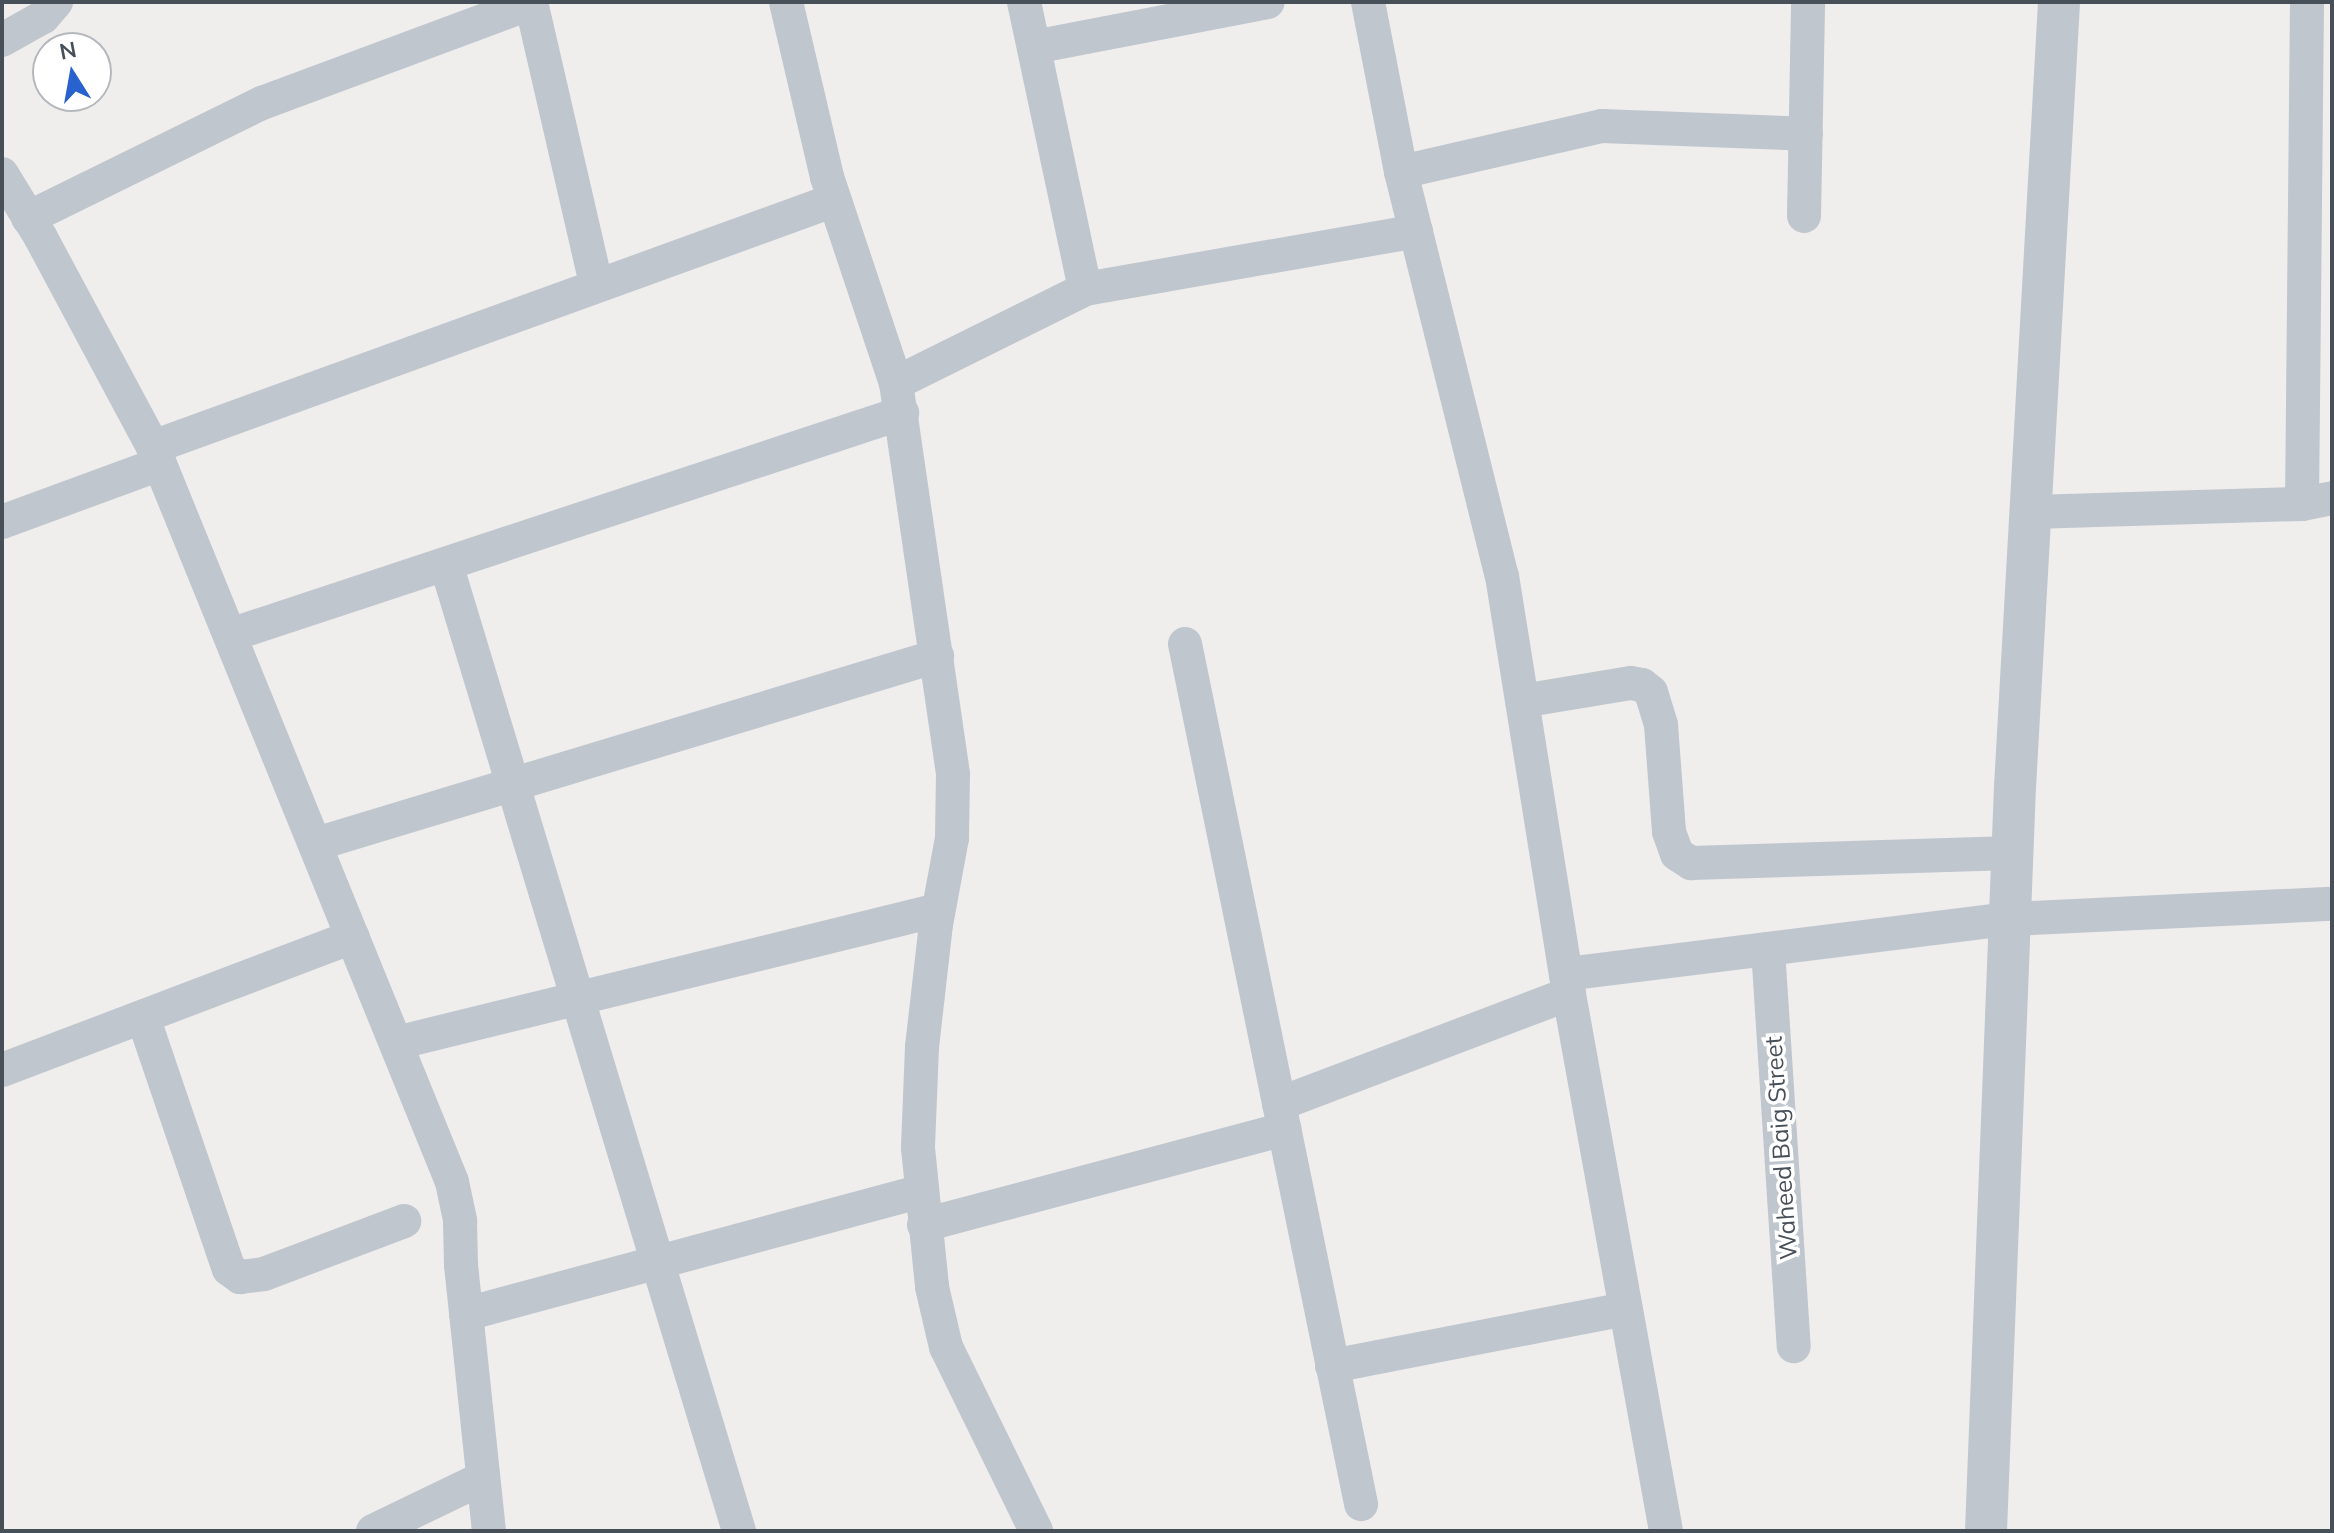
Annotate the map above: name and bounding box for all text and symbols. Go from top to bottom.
north arrow [32,32,112,112]
text: N [57,35,79,66]
street label: Waheed Baig Street [1759,1035,1803,1261]

